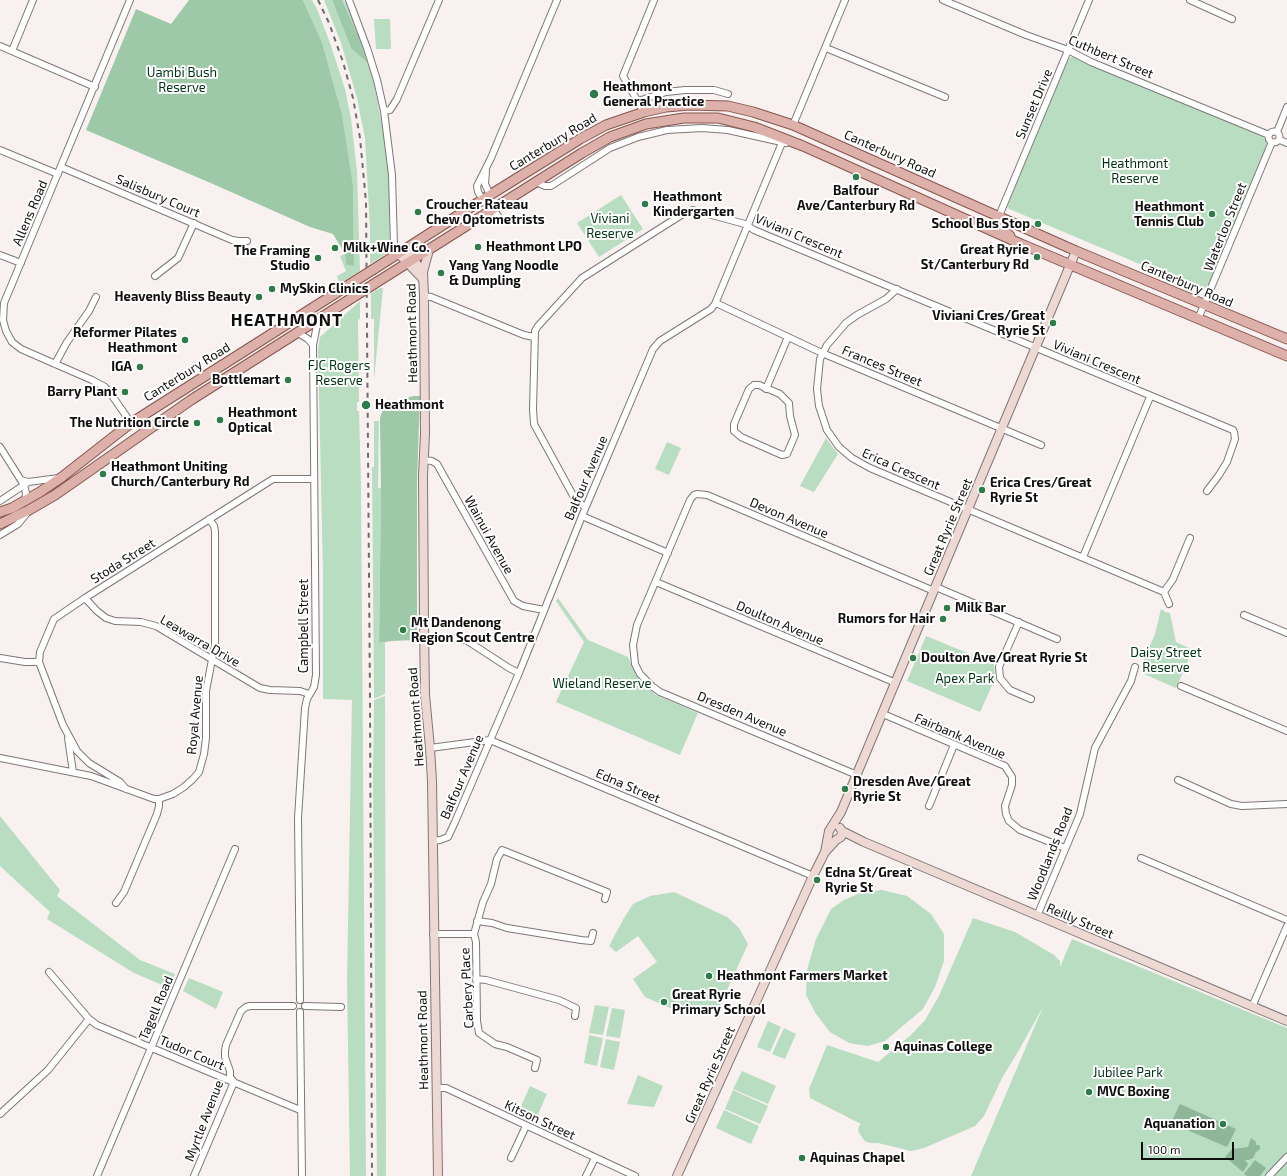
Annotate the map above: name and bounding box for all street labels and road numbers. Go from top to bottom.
street label: Cuthbert Street [1066,32,1156,82]
street label: Sunset Drive [1012,67,1056,141]
street label: Canterbury Road [507,110,599,174]
street label: Canterbury Road [842,127,938,181]
street label: Salisbury Court [113,171,203,221]
street label: Allens Road [9,178,51,248]
street label: Waterloo Street [1200,180,1250,274]
street label: Viviani Crescent [753,210,845,262]
street label: Canterbury Road [1138,257,1236,311]
street label: Heathmont Road [403,283,421,383]
street label: Viviani Crescent [1051,336,1143,388]
street label: Canterbury Road [141,339,233,405]
street label: Frances Street [840,342,924,390]
street label: Balfour Avenue [561,433,611,523]
street label: Erica Crescent [860,445,942,493]
street label: Great Ryrie Street [920,476,976,578]
street label: Wainui Avenue [461,493,517,577]
street label: Devon Avenue [747,494,831,542]
street label: Stoda Street [88,535,158,587]
street label: Campbell Street [296,579,312,673]
street label: Doulton Avenue [734,598,826,648]
street label: Leawarra Drive [157,612,243,670]
street label: Heathmont Road [405,667,427,767]
street label: Royal Avenue [184,675,206,755]
street label: Dresden Avenue [695,688,789,740]
street label: Fairbank Avenue [912,710,1008,762]
street label: Balfour Avenue [437,732,487,822]
street label: Edna Street [593,765,663,807]
street label: Woodlands Road [1024,805,1076,903]
street label: Reilly Street [1044,900,1116,942]
street label: Carbery Place [457,947,477,1029]
street label: Tagell Road [135,974,177,1042]
street label: Heathmont Road [414,990,432,1090]
street label: Great Ryrie Street [682,1024,738,1126]
street label: Tudor Court [157,1032,227,1074]
street label: Myrtle Avenue [181,1078,227,1164]
street label: Kitson Street [502,1097,578,1143]

